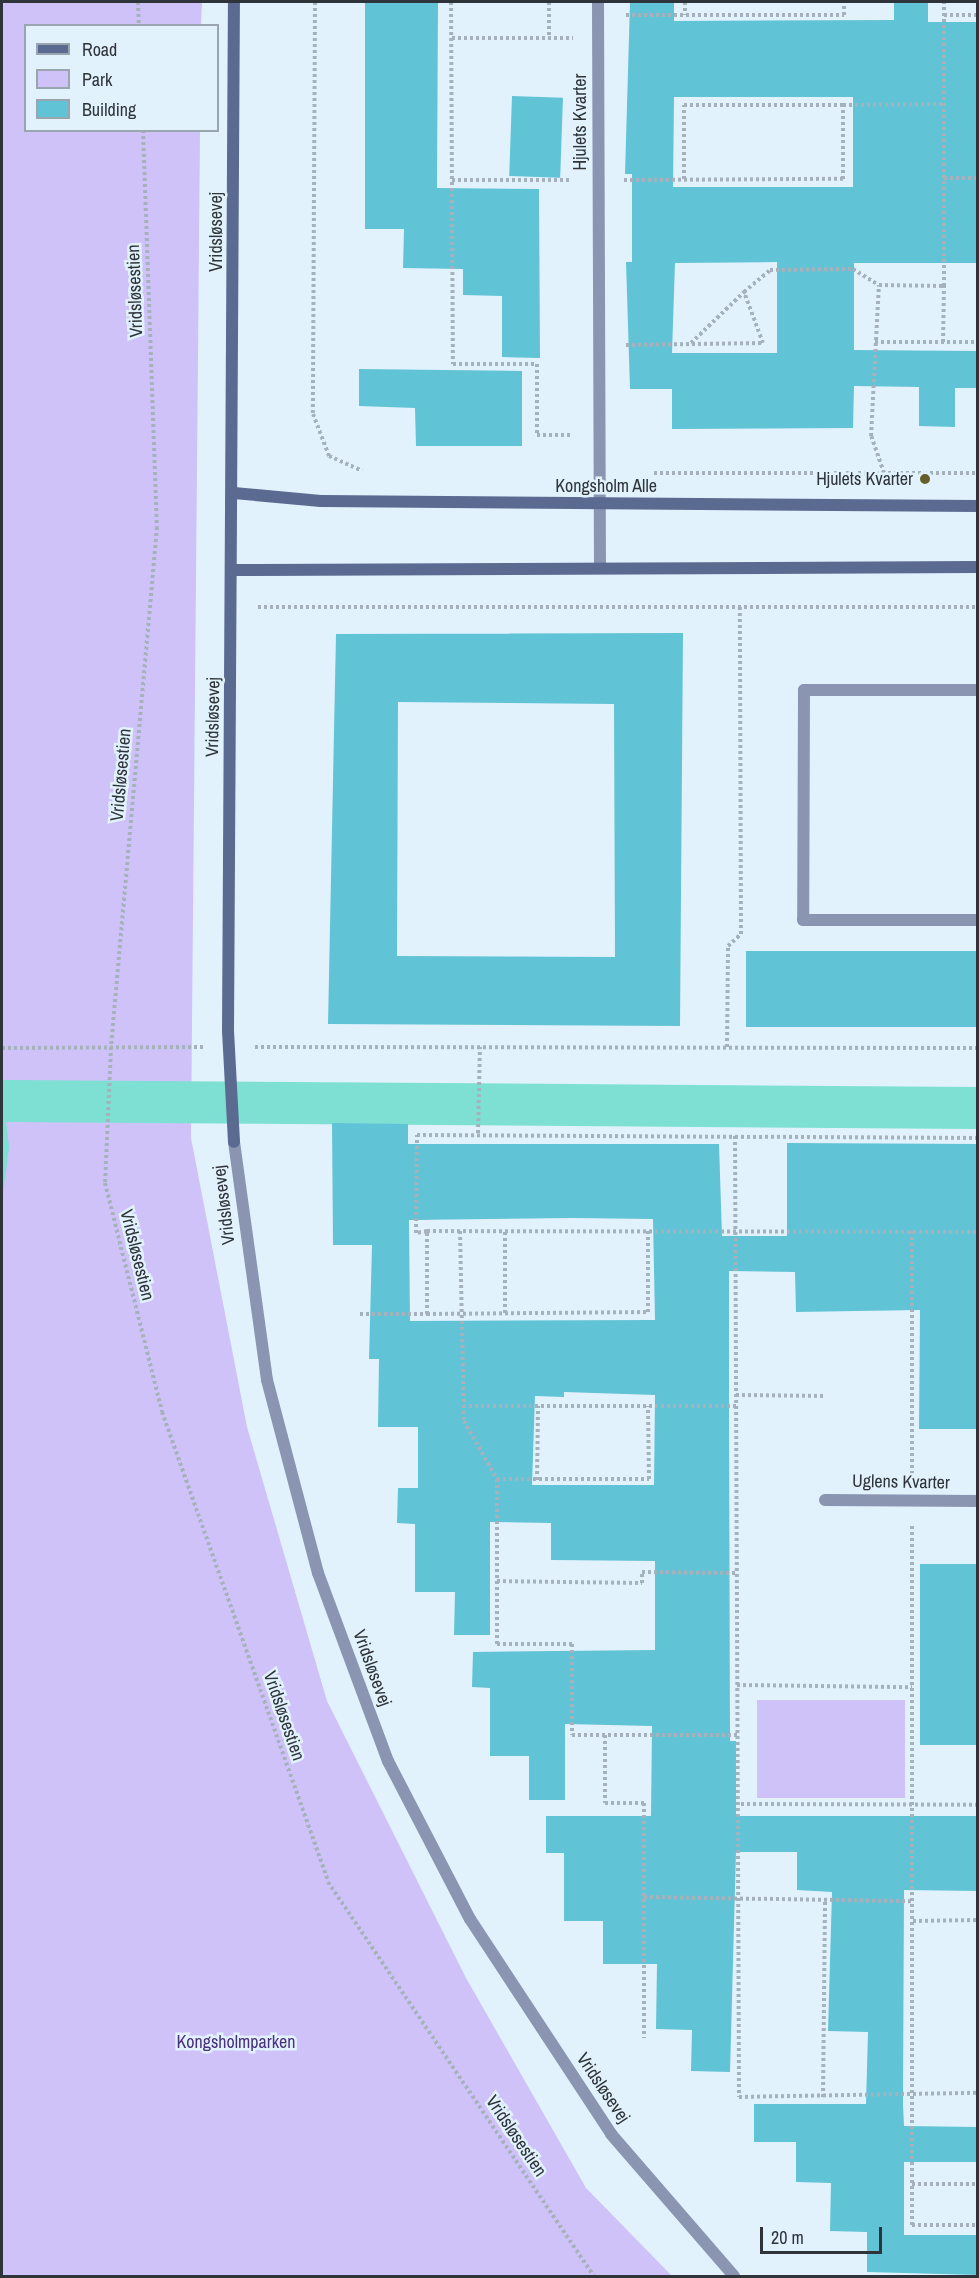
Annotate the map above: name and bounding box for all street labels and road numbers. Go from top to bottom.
street label: Hjulets Kvarter [569,74,591,170]
street label: Vridsløsevej [205,192,227,272]
street label: Vridsløsestien [123,244,147,338]
street label: Kongsholm Alle [555,475,657,497]
street label: Vridsløsevej [202,677,224,757]
street label: Vridsløsestien [106,728,136,822]
street label: Vridsløsevej [208,1164,240,1246]
street label: Vridsløsestien [115,1207,159,1303]
street label: Uglens Kvarter [852,1470,950,1494]
street label: Vridsløsevej [348,1627,396,1709]
street label: Vridsløsestien [259,1669,309,1763]
street label: Vridsløsevej [572,2049,634,2127]
street label: Vridsløsestien [481,2091,551,2181]

